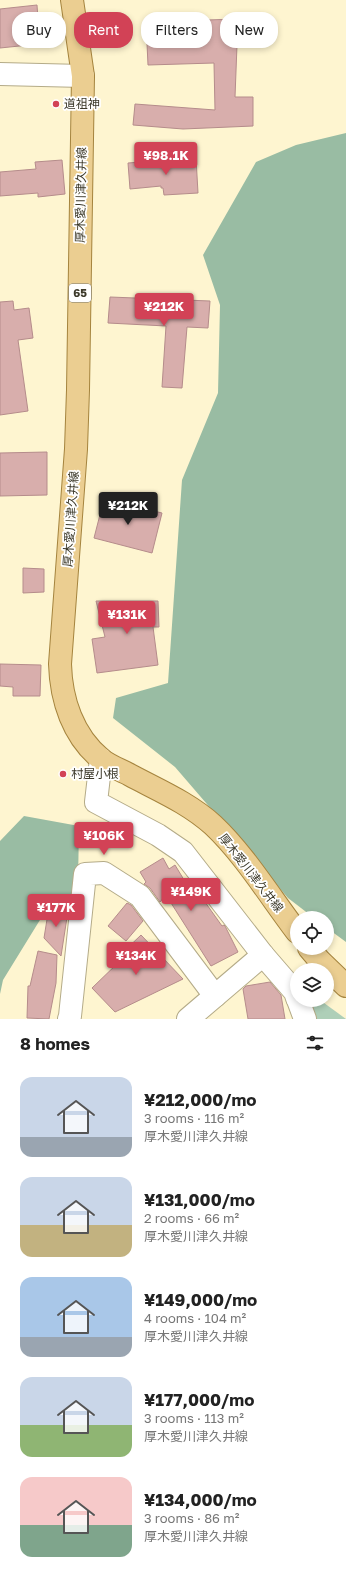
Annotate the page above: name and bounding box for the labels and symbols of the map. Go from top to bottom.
place label: 道祖神 [64,96,100,111]
marker: 道祖神 [51,99,61,109]
pin: ¥98.1K [133,142,199,176]
street label: 厚木愛川津久井線 [72,147,89,243]
road number: 65 [69,284,91,302]
pin: ¥212K [136,293,192,327]
street label: 厚木愛川津久井線 [60,471,81,567]
pin: ¥212K [100,492,156,526]
pin: ¥131K [99,601,155,635]
place label: 村屋小根 [71,766,119,781]
marker: 村屋小根 [58,769,68,779]
pin: ¥106K [76,822,132,856]
street label: 厚木愛川津久井線 [216,830,287,915]
pin: ¥149K [163,878,219,912]
pin: ¥177K [28,894,84,928]
pin: ¥134K [108,942,164,976]

